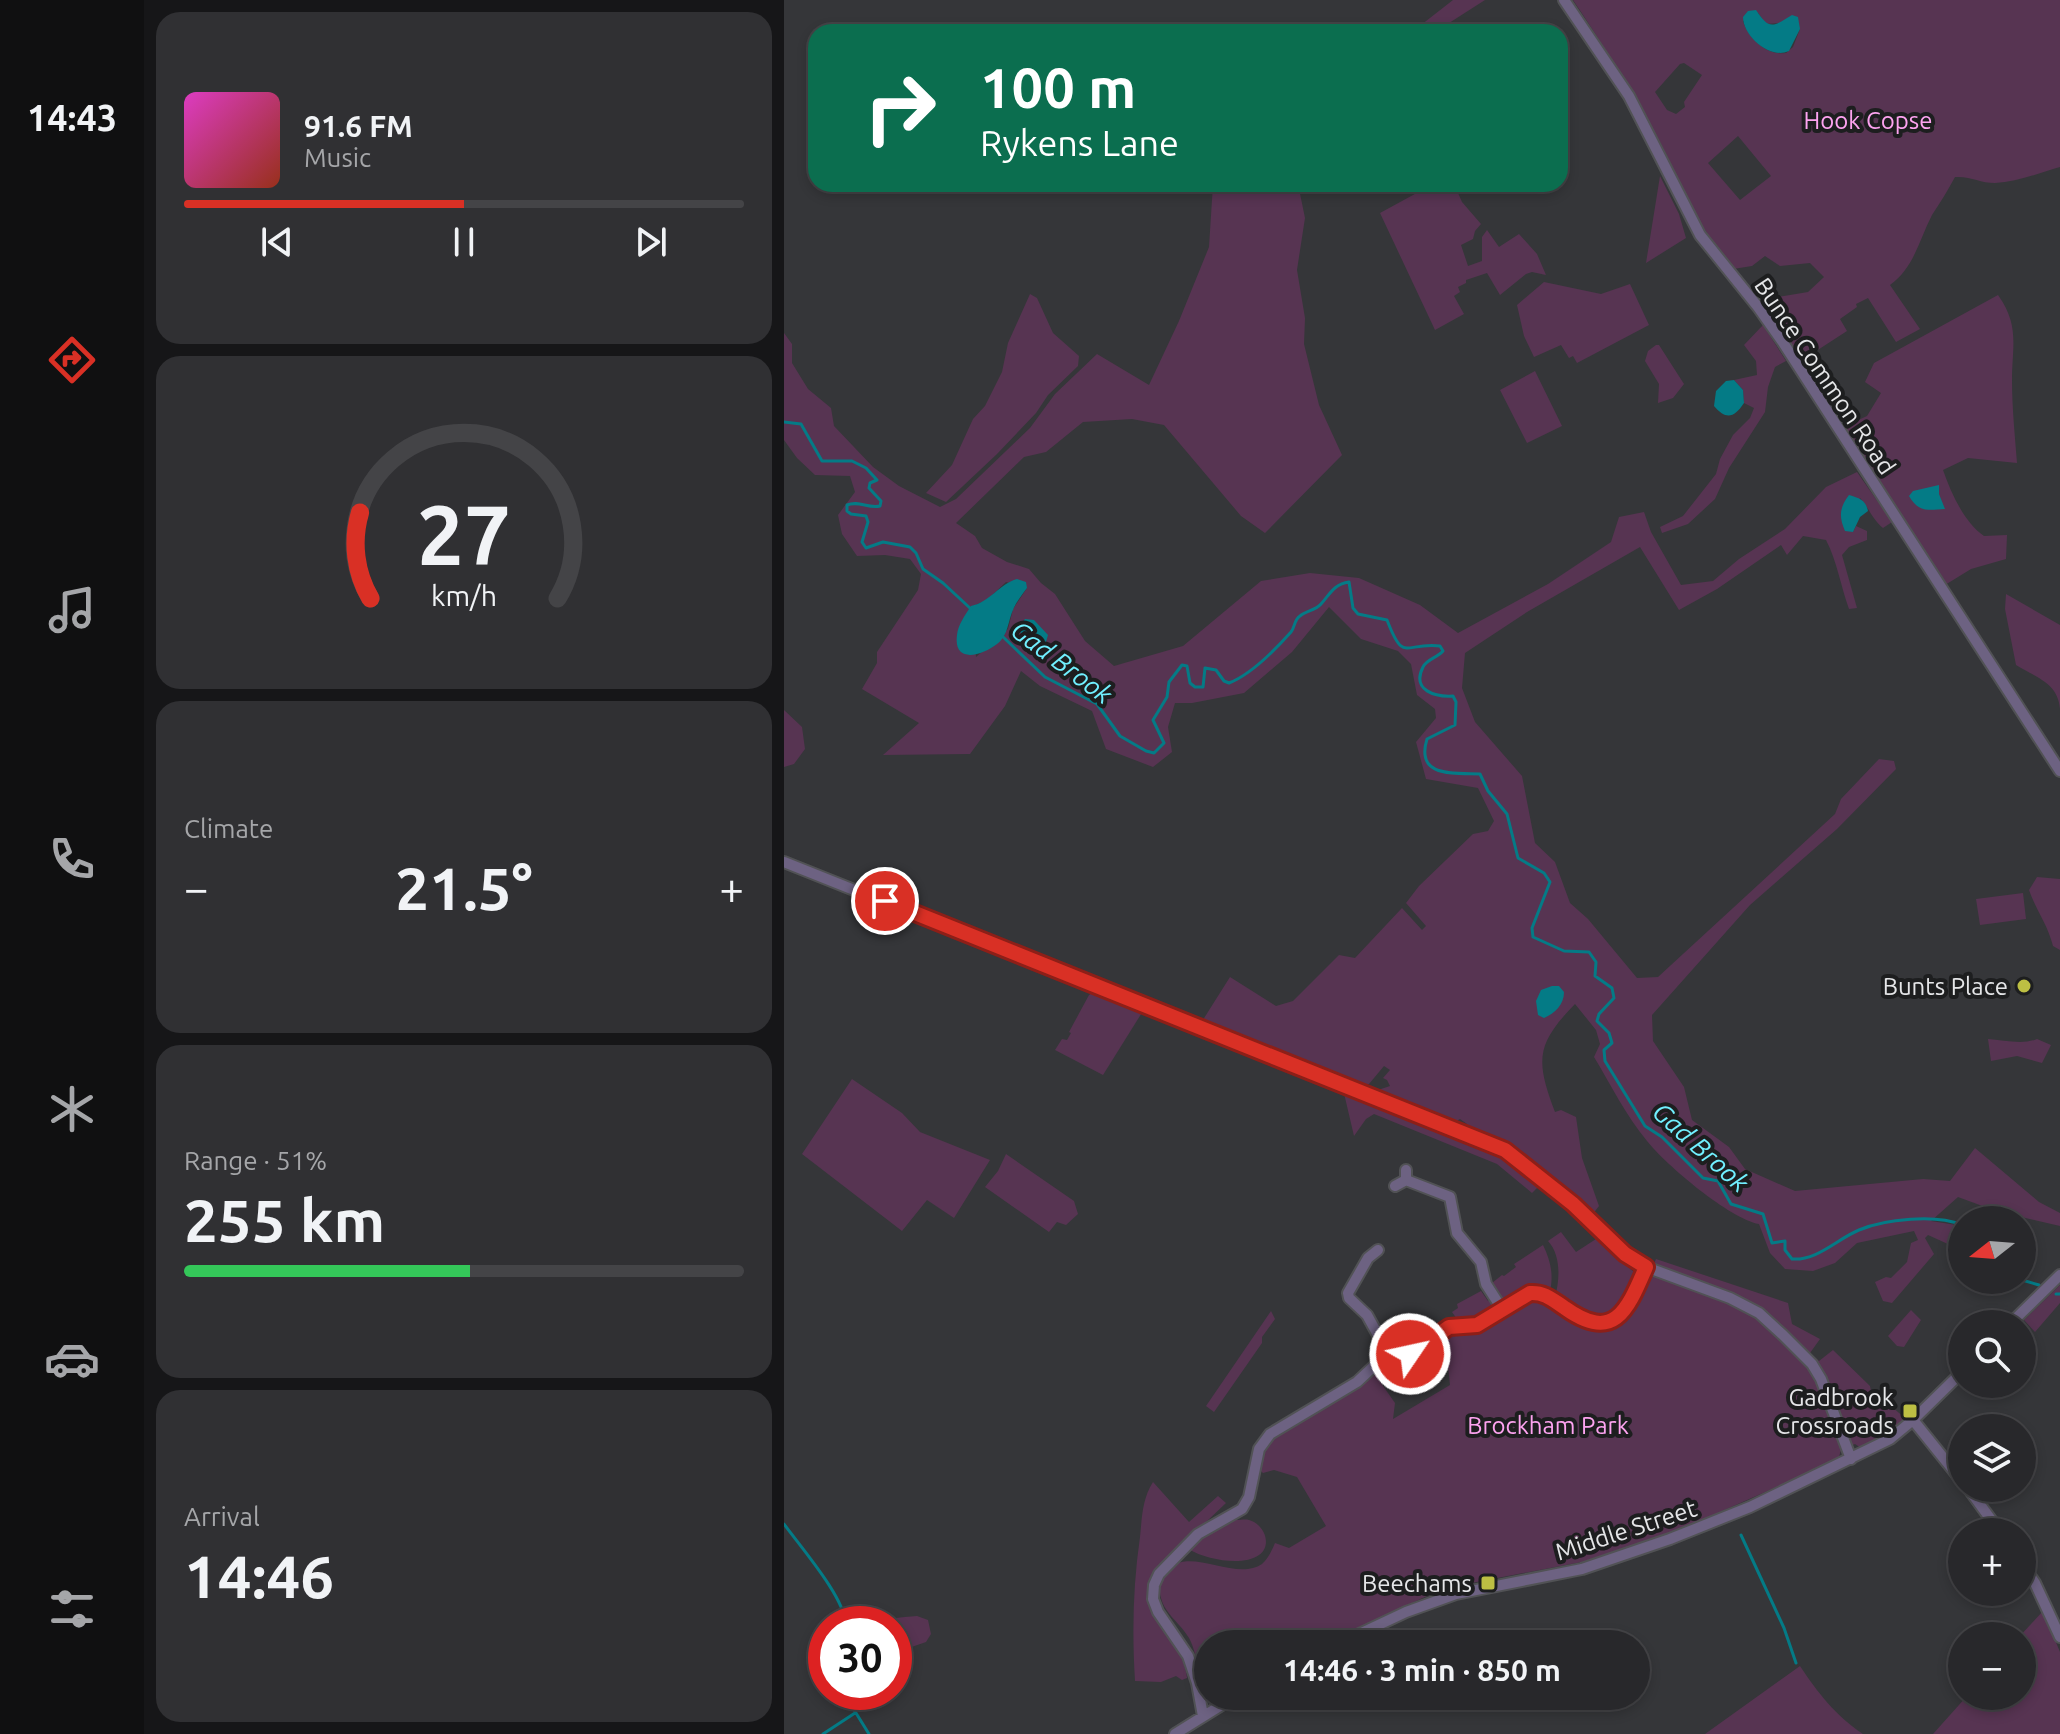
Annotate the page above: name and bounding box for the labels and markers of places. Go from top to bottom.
pin [851,867,919,935]
place label: Bunts Place [1883,973,2008,1000]
marker: Bunts Place [2015,977,2033,995]
place label: Gadbrook Crossroads [1775,1384,1894,1439]
marker: Gadbrook Crossroads [1901,1402,1919,1420]
place label: Beechams [1362,1570,1472,1597]
marker: Beechams [1479,1574,1497,1592]

